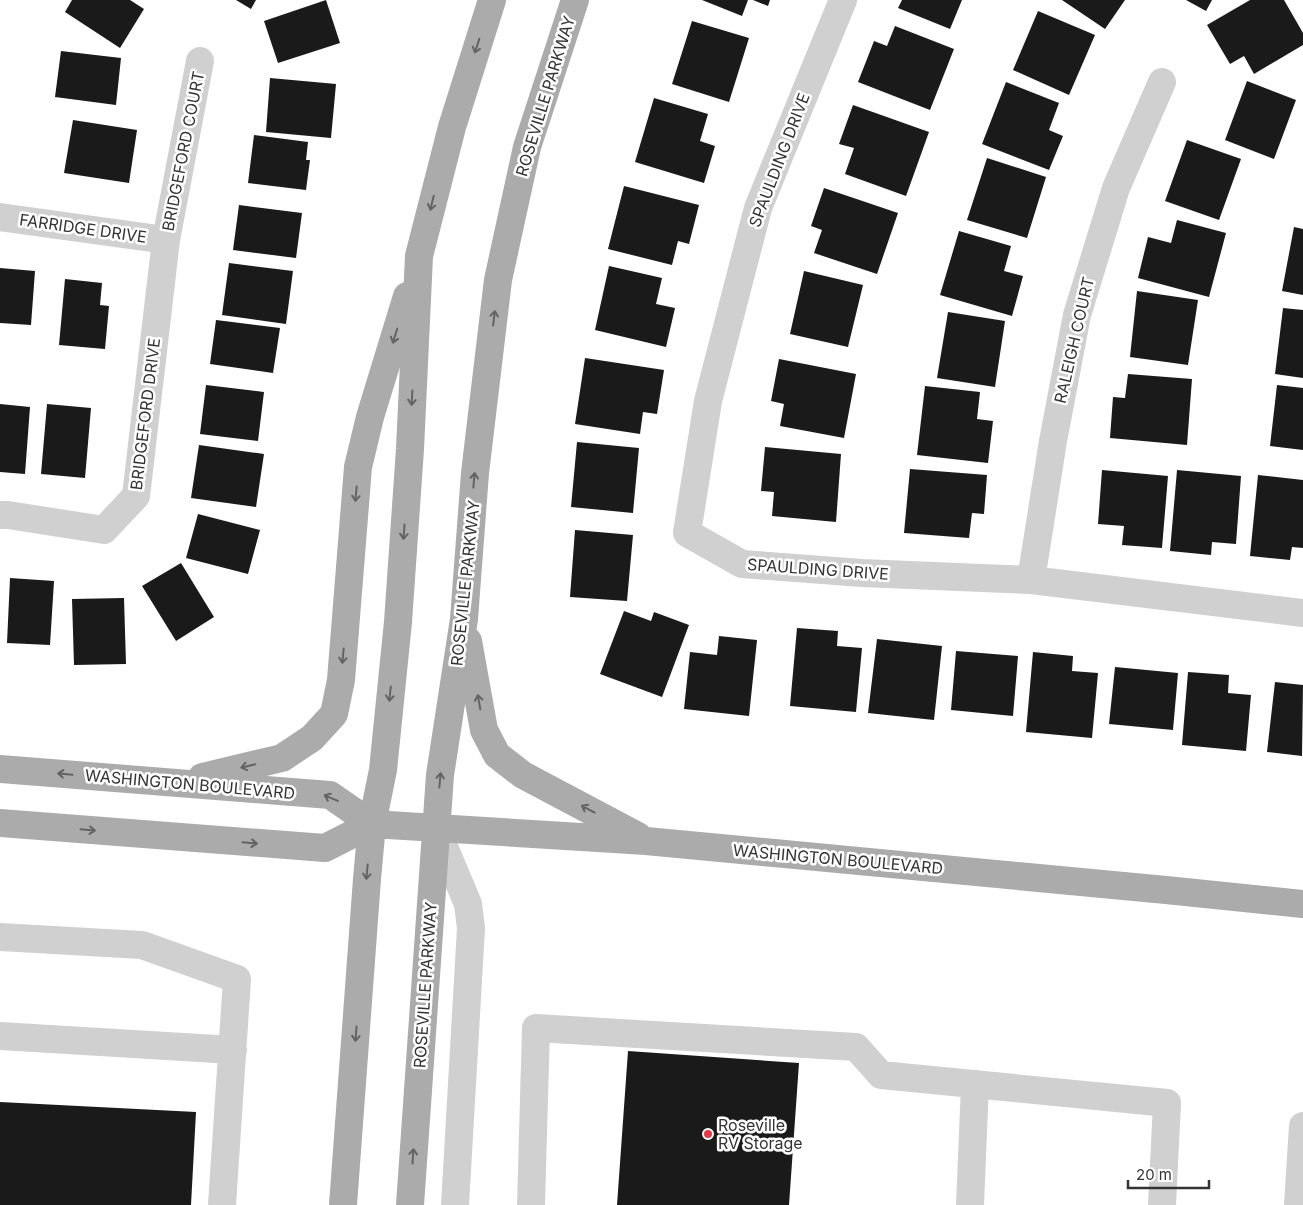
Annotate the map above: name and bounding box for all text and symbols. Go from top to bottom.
street label: ROSEVILLE PARKWAY [511,13,579,179]
one-way arrow [472,38,481,54]
street label: BRIDGEFORD COURT [158,69,208,233]
street label: SPAULDING DRIVE [744,90,814,230]
one-way arrow [427,194,436,210]
street label: FARRIDGE DRIVE [18,209,148,247]
street label: RALEIGH COURT [1050,275,1098,405]
one-way arrow [489,311,499,327]
one-way arrow [389,328,399,344]
street label: BRIDGEFORD DRIVE [126,337,164,491]
one-way arrow [408,390,417,406]
one-way arrow [470,472,479,488]
one-way arrow [352,485,361,501]
street label: ROSEVILLE PARKWAY [446,499,484,667]
one-way arrow [400,524,409,540]
street label: SPAULDING DRIVE [746,554,890,584]
one-way arrow [338,647,348,663]
one-way arrow [385,686,395,702]
one-way arrow [473,695,483,711]
one-way arrow [241,762,257,771]
street label: WASHINGTON BOULEVARD [84,765,296,803]
one-way arrow [57,769,73,779]
one-way arrow [435,772,445,788]
one-way arrow [324,793,339,802]
one-way arrow [581,804,595,814]
one-way arrow [80,825,96,835]
one-way arrow [242,838,258,848]
street label: WASHINGTON BOULEVARD [732,840,944,878]
one-way arrow [362,864,372,880]
street label: ROSEVILLE PARKWAY [409,901,441,1069]
one-way arrow [351,1026,360,1042]
place label: Roseville RV Storage [718,1115,803,1153]
marker: Roseville RV Storage [702,1128,714,1140]
one-way arrow [409,1149,418,1165]
scale bar [1128,1158,1209,1190]
text: 20 m [1136,1165,1172,1184]

